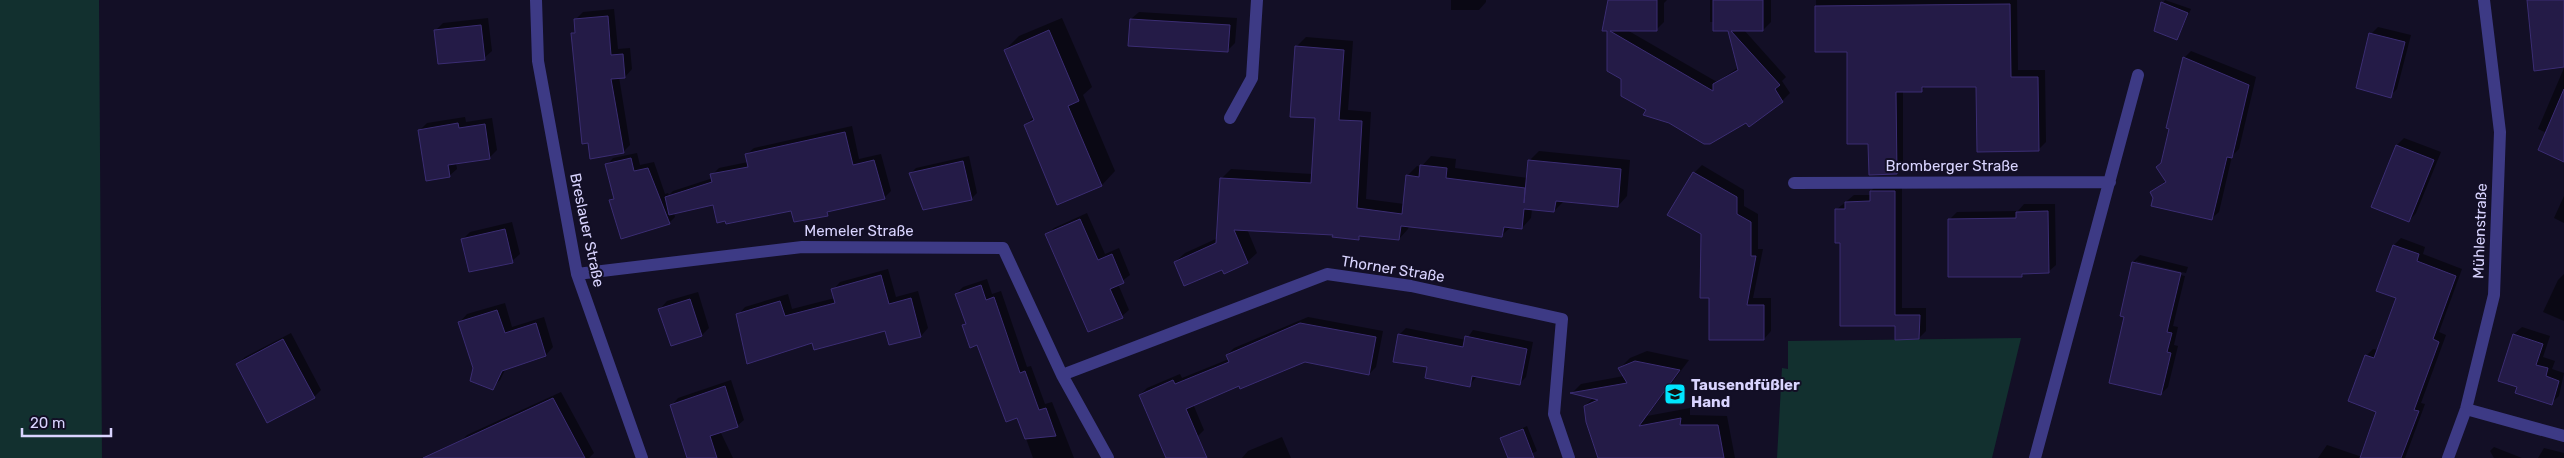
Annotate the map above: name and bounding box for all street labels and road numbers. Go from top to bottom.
street label: Bromberger Straße [1885,157,2019,175]
street label: Breslauer Straße [566,171,608,289]
street label: Mühlenstraße [2469,183,2491,279]
street label: Memeler Straße [804,222,914,240]
street label: Thorner Straße [1340,252,1446,286]

